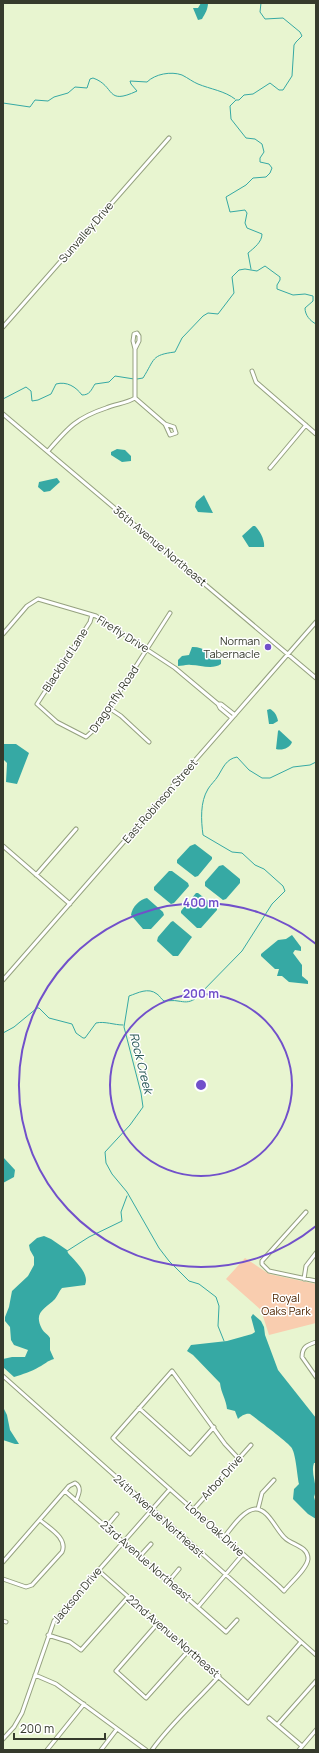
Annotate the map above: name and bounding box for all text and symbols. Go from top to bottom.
street label: Sunvalley Drive [55,197,117,265]
street label: 36th Avenue Northeast [111,502,210,589]
street label: Firefly Drive [94,612,153,656]
street label: Blackbird Lane [38,624,91,695]
place label: Norman Tabernacle [204,633,261,661]
marker: Norman Tabernacle [263,642,273,652]
street label: Dragonfly Road [86,662,142,735]
street label: East Robinson Street [119,755,200,846]
text: 400 m [183,894,219,911]
text: 200 m [183,985,219,1002]
water label: Rock Creek [126,1031,158,1097]
centre of rings [194,1078,208,1092]
park label: Royal Oaks Park [261,1290,311,1318]
street label: Arbor Drive [197,1450,246,1502]
street label: 24th Avenue Northeast [111,1471,208,1560]
street label: Lone Oak Drive [183,1498,249,1560]
street label: 23rd Avenue Northeast [98,1517,195,1604]
street label: Jackson Drive [49,1563,105,1626]
street label: 22nd Avenue Northeast [123,1591,223,1680]
scale bar [14,1715,105,1741]
text: 200 m [20,1720,54,1737]

